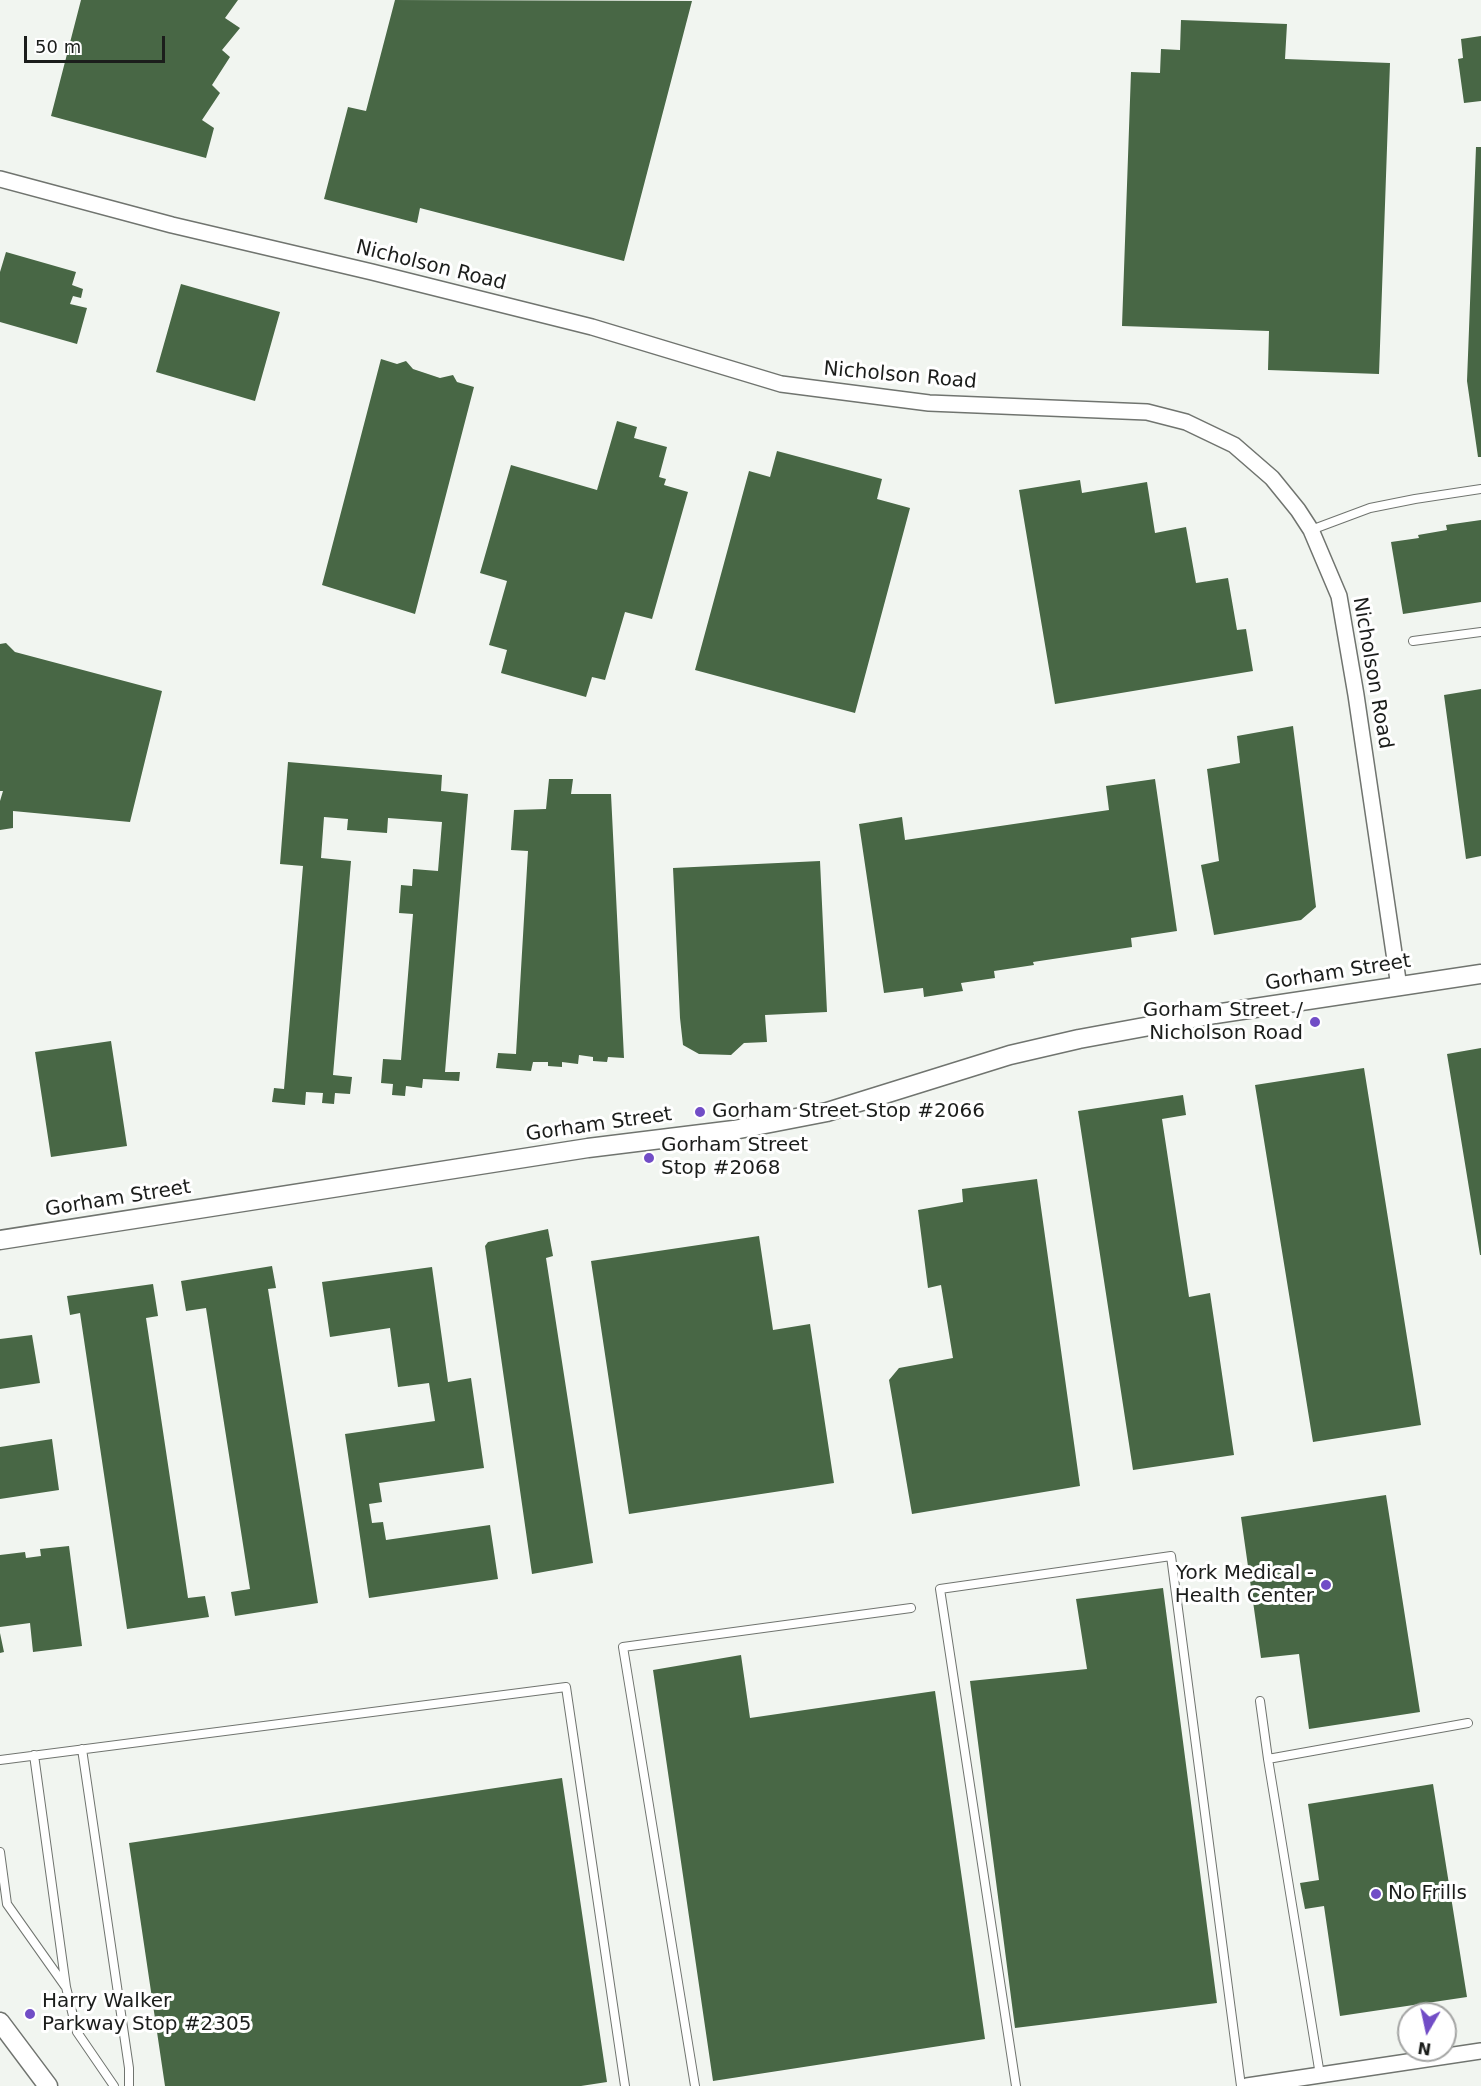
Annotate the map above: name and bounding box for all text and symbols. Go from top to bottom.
scale bar [27,24,168,62]
text: 50 m [35,36,81,57]
street label: Nicholson Road [353,236,509,296]
street label: Nicholson Road [822,357,978,395]
street label: Nicholson Road [1347,595,1397,751]
street label: Gorham Street [1263,950,1413,996]
place label: Gorham Street / Nicholson Road [1143,999,1303,1046]
marker: Gorham Street / Nicholson Road [1308,1015,1322,1029]
place label: Gorham Street Stop #2066 [712,1100,985,1124]
street label: Gorham Street [524,1103,674,1147]
marker: Gorham Street Stop #2066 [693,1105,707,1119]
place label: Gorham Street Stop #2068 [661,1134,808,1181]
marker: Gorham Street Stop #2068 [642,1151,656,1165]
street label: Gorham Street [43,1176,193,1222]
place label: York Medical - Health Center [1175,1562,1314,1609]
marker: York Medical - Health Center [1319,1578,1333,1592]
place label: No Frills [1388,1882,1467,1906]
marker: No Frills [1369,1887,1383,1901]
place label: Harry Walker Parkway Stop #2305 [42,1990,252,2037]
north arrow [1397,2002,1457,2062]
marker: Harry Walker Parkway Stop #2305 [23,2007,37,2021]
text: N [1416,2038,1433,2059]

